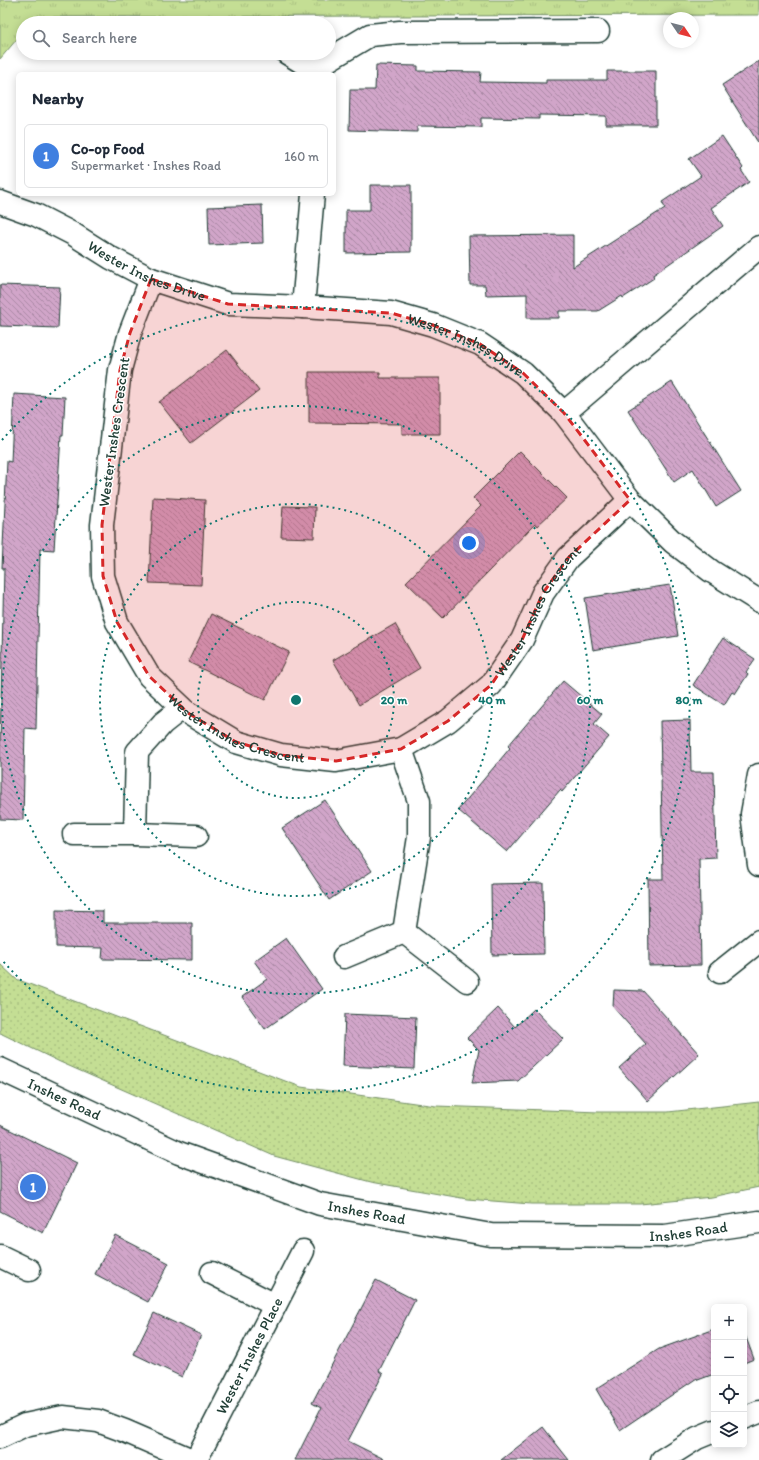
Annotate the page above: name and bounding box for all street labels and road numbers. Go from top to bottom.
street label: Wester Inshes Drive [84,237,208,305]
street label: Wester Inshes Drive [406,309,528,380]
street label: Wester Inshes Crescent [95,356,133,508]
street label: Wester Inshes Crescent [491,541,585,680]
street label: Wester Inshes Crescent [164,690,306,767]
street label: Inshes Road [25,1074,104,1124]
street label: Inshes Road [326,1197,407,1228]
street label: Inshes Road [649,1218,728,1245]
street label: Wester Inshes Place [212,1294,287,1417]

